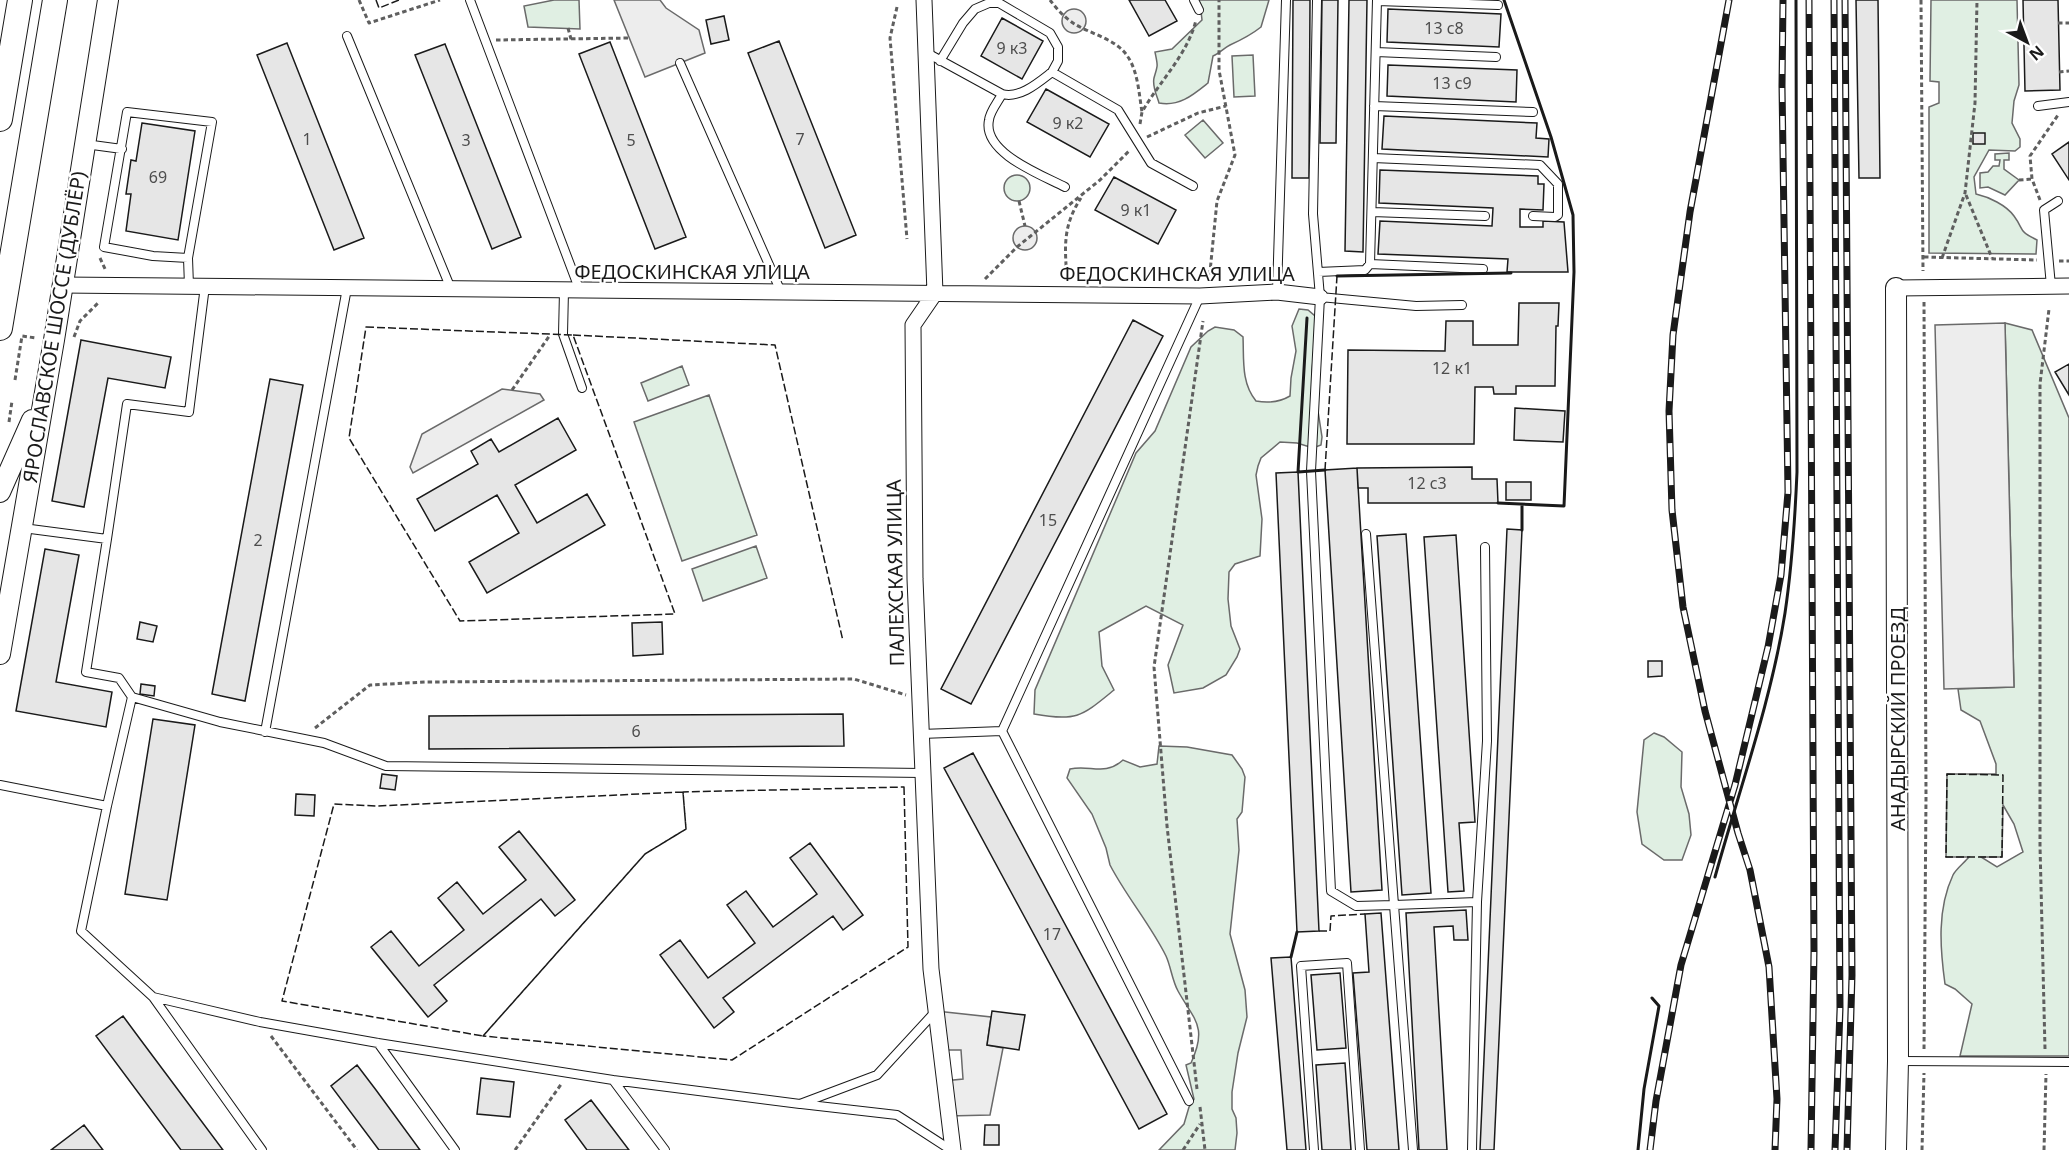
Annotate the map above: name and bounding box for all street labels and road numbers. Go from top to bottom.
street label: ЯРОСЛАВСКОЕ ШОССЕ (ДУБЛЁР) [16,169,92,485]
street label: ФЕДОСКИНСКАЯ УЛИЦА [574,258,810,285]
street label: ФЕДОСКИНСКАЯ УЛИЦА [1059,260,1295,287]
street label: ПАЛЕХСКАЯ УЛИЦА [880,479,910,667]
street label: АНАДЫРСКИЙ ПРОЕЗД [1884,607,1911,831]

